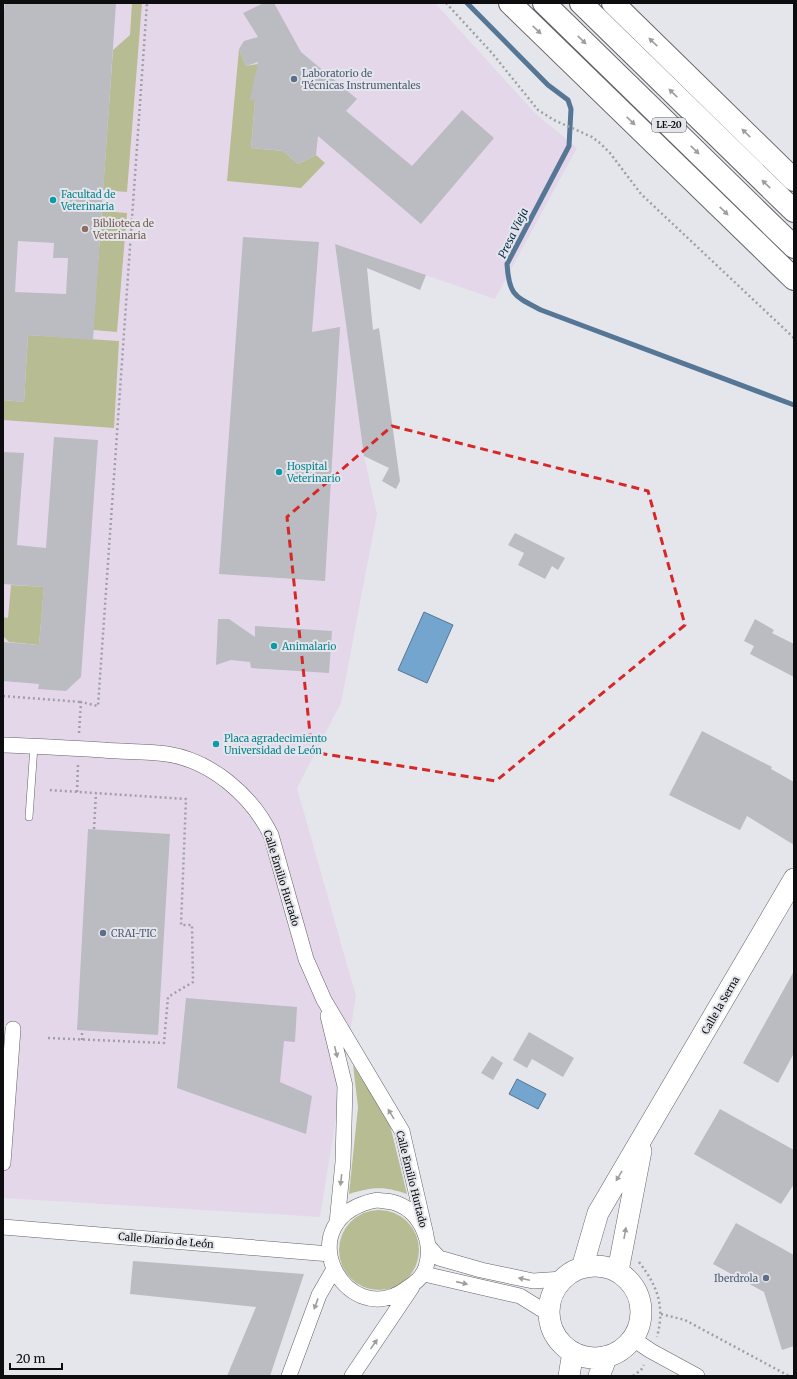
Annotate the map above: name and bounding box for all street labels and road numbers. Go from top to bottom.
road number: LE-20 [652,118,686,132]
street label: Calle Emilio Hurtado [261,829,302,928]
street label: Calle la Serna [699,974,742,1036]
street label: Calle Emilio Hurtado [393,1129,430,1229]
street label: Calle Diario de León [118,1230,215,1251]

